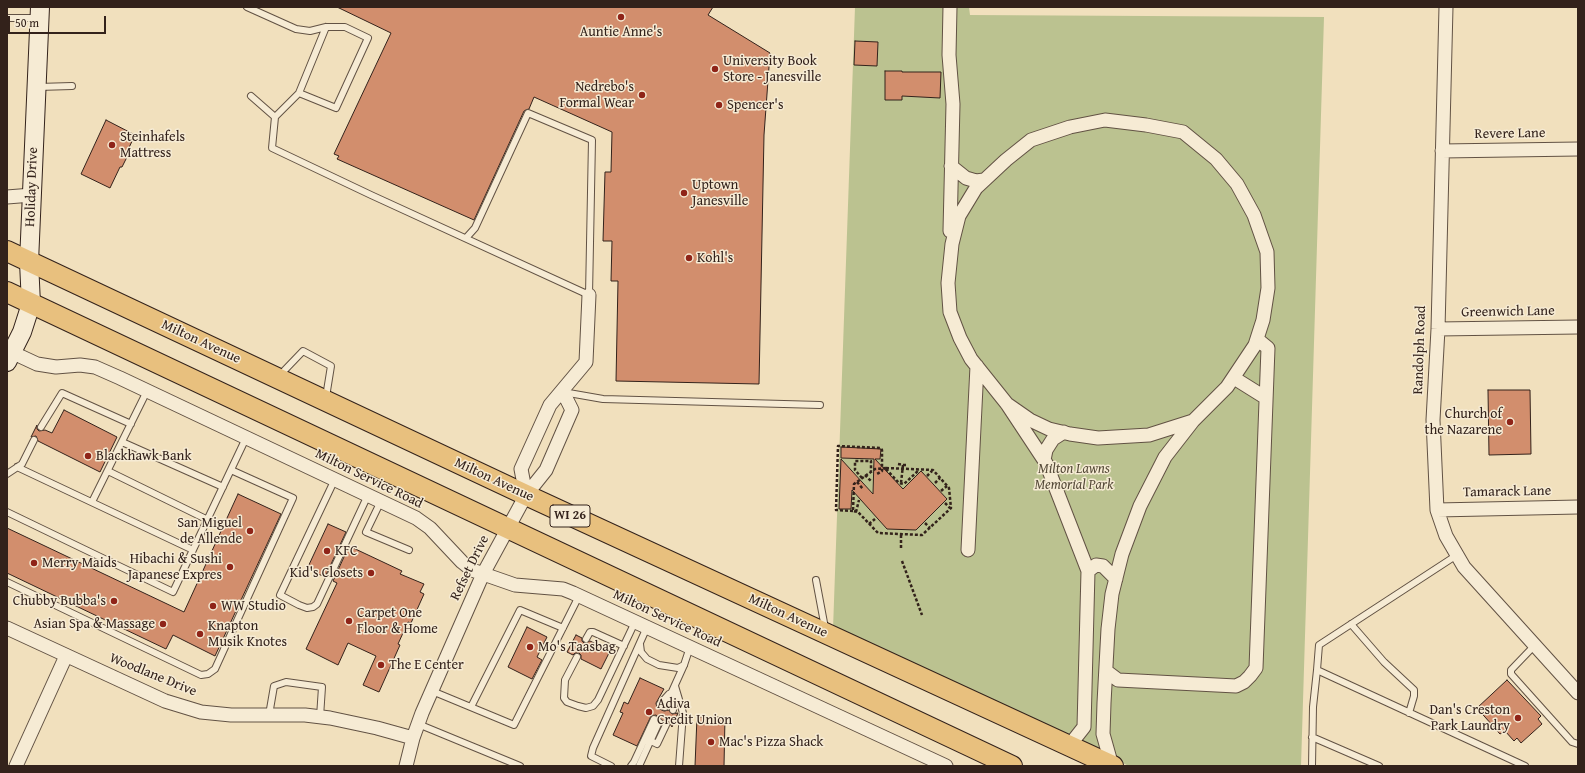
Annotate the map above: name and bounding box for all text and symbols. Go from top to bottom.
scale bar [10,8,108,34]
marker: Auntie Anne's [616,12,626,22]
text: 50 m [15,14,39,31]
place label: Auntie Anne's [580,24,662,40]
place label: University Book Store - Janesville [723,53,821,86]
marker: University Book Store - Janesville [710,64,720,74]
place label: Nedrebo's Formal Wear [559,79,634,112]
marker: Nedrebo's Formal Wear [637,90,647,100]
place label: Spencer's [727,97,784,113]
marker: Spencer's [714,100,724,110]
street label: Revere Lane [1474,125,1546,143]
place label: Steinhafels Mattress [120,129,185,162]
marker: Steinhafels Mattress [107,140,117,150]
street label: Holiday Drive [22,147,42,227]
place label: Uptown Janesville [692,177,748,210]
marker: Uptown Janesville [679,188,689,198]
place label: Kohl's [697,250,733,266]
marker: Kohl's [684,253,694,263]
street label: Greenwich Lane [1461,303,1555,321]
street label: Randolph Road [1410,305,1430,395]
street label: Milton Avenue [159,316,243,368]
place label: Church of the Nazarene [1424,406,1502,438]
marker: Church of the Nazarene [1505,417,1515,427]
street label: Milton Service Road [312,446,426,512]
place label: Blackhawk Bank [96,448,192,464]
marker: Blackhawk Bank [83,451,93,461]
street label: Milton Avenue [452,454,536,506]
park label: Milton Lawns Memorial Park [1035,461,1113,494]
street label: Tamarack Lane [1463,483,1551,501]
road number: WI 26 [550,505,590,527]
place label: San Miguel de Allende [177,515,242,548]
marker: San Miguel de Allende [245,526,255,536]
street label: Refset Drive [447,533,493,603]
place label: KFC [335,543,358,559]
marker: KFC [322,546,332,556]
place label: Hibachi & Sushi Japanese Expres [128,551,222,584]
place label: Merry Maids [42,555,117,571]
marker: Merry Maids [29,558,39,568]
marker: Hibachi & Sushi Japanese Expres [225,562,235,572]
place label: Kid's Closets [290,565,363,581]
marker: Kid's Closets [366,568,376,578]
street label: Milton Service Road [610,587,724,651]
street label: Milton Avenue [746,590,830,642]
place label: Chubby Bubba's [13,593,106,609]
marker: Chubby Bubba's [109,596,119,606]
place label: WW Studio [221,598,286,614]
marker: WW Studio [208,601,218,611]
place label: Carpet One Floor & Home [357,605,438,638]
place label: Asian Spa & Massage [33,616,155,632]
marker: Carpet One Floor & Home [344,616,354,626]
place label: Knapton Musik Knotes [208,618,287,650]
marker: Asian Spa & Massage [158,619,168,629]
marker: Knapton Musik Knotes [195,629,205,639]
place label: Mo's Taasbag [538,639,616,655]
marker: Mo's Taasbag [525,642,535,652]
street label: Woodlane Drive [107,650,199,700]
place label: The E Center [389,657,464,673]
marker: The E Center [376,660,386,670]
place label: Adiva Credit Union [657,696,732,728]
place label: Dan's Creston Park Laundry [1430,702,1510,734]
marker: Adiva Credit Union [644,707,654,717]
marker: Dan's Creston Park Laundry [1513,713,1523,723]
place label: Mac's Pizza Shack [719,734,823,750]
marker: Mac's Pizza Shack [706,737,716,747]

